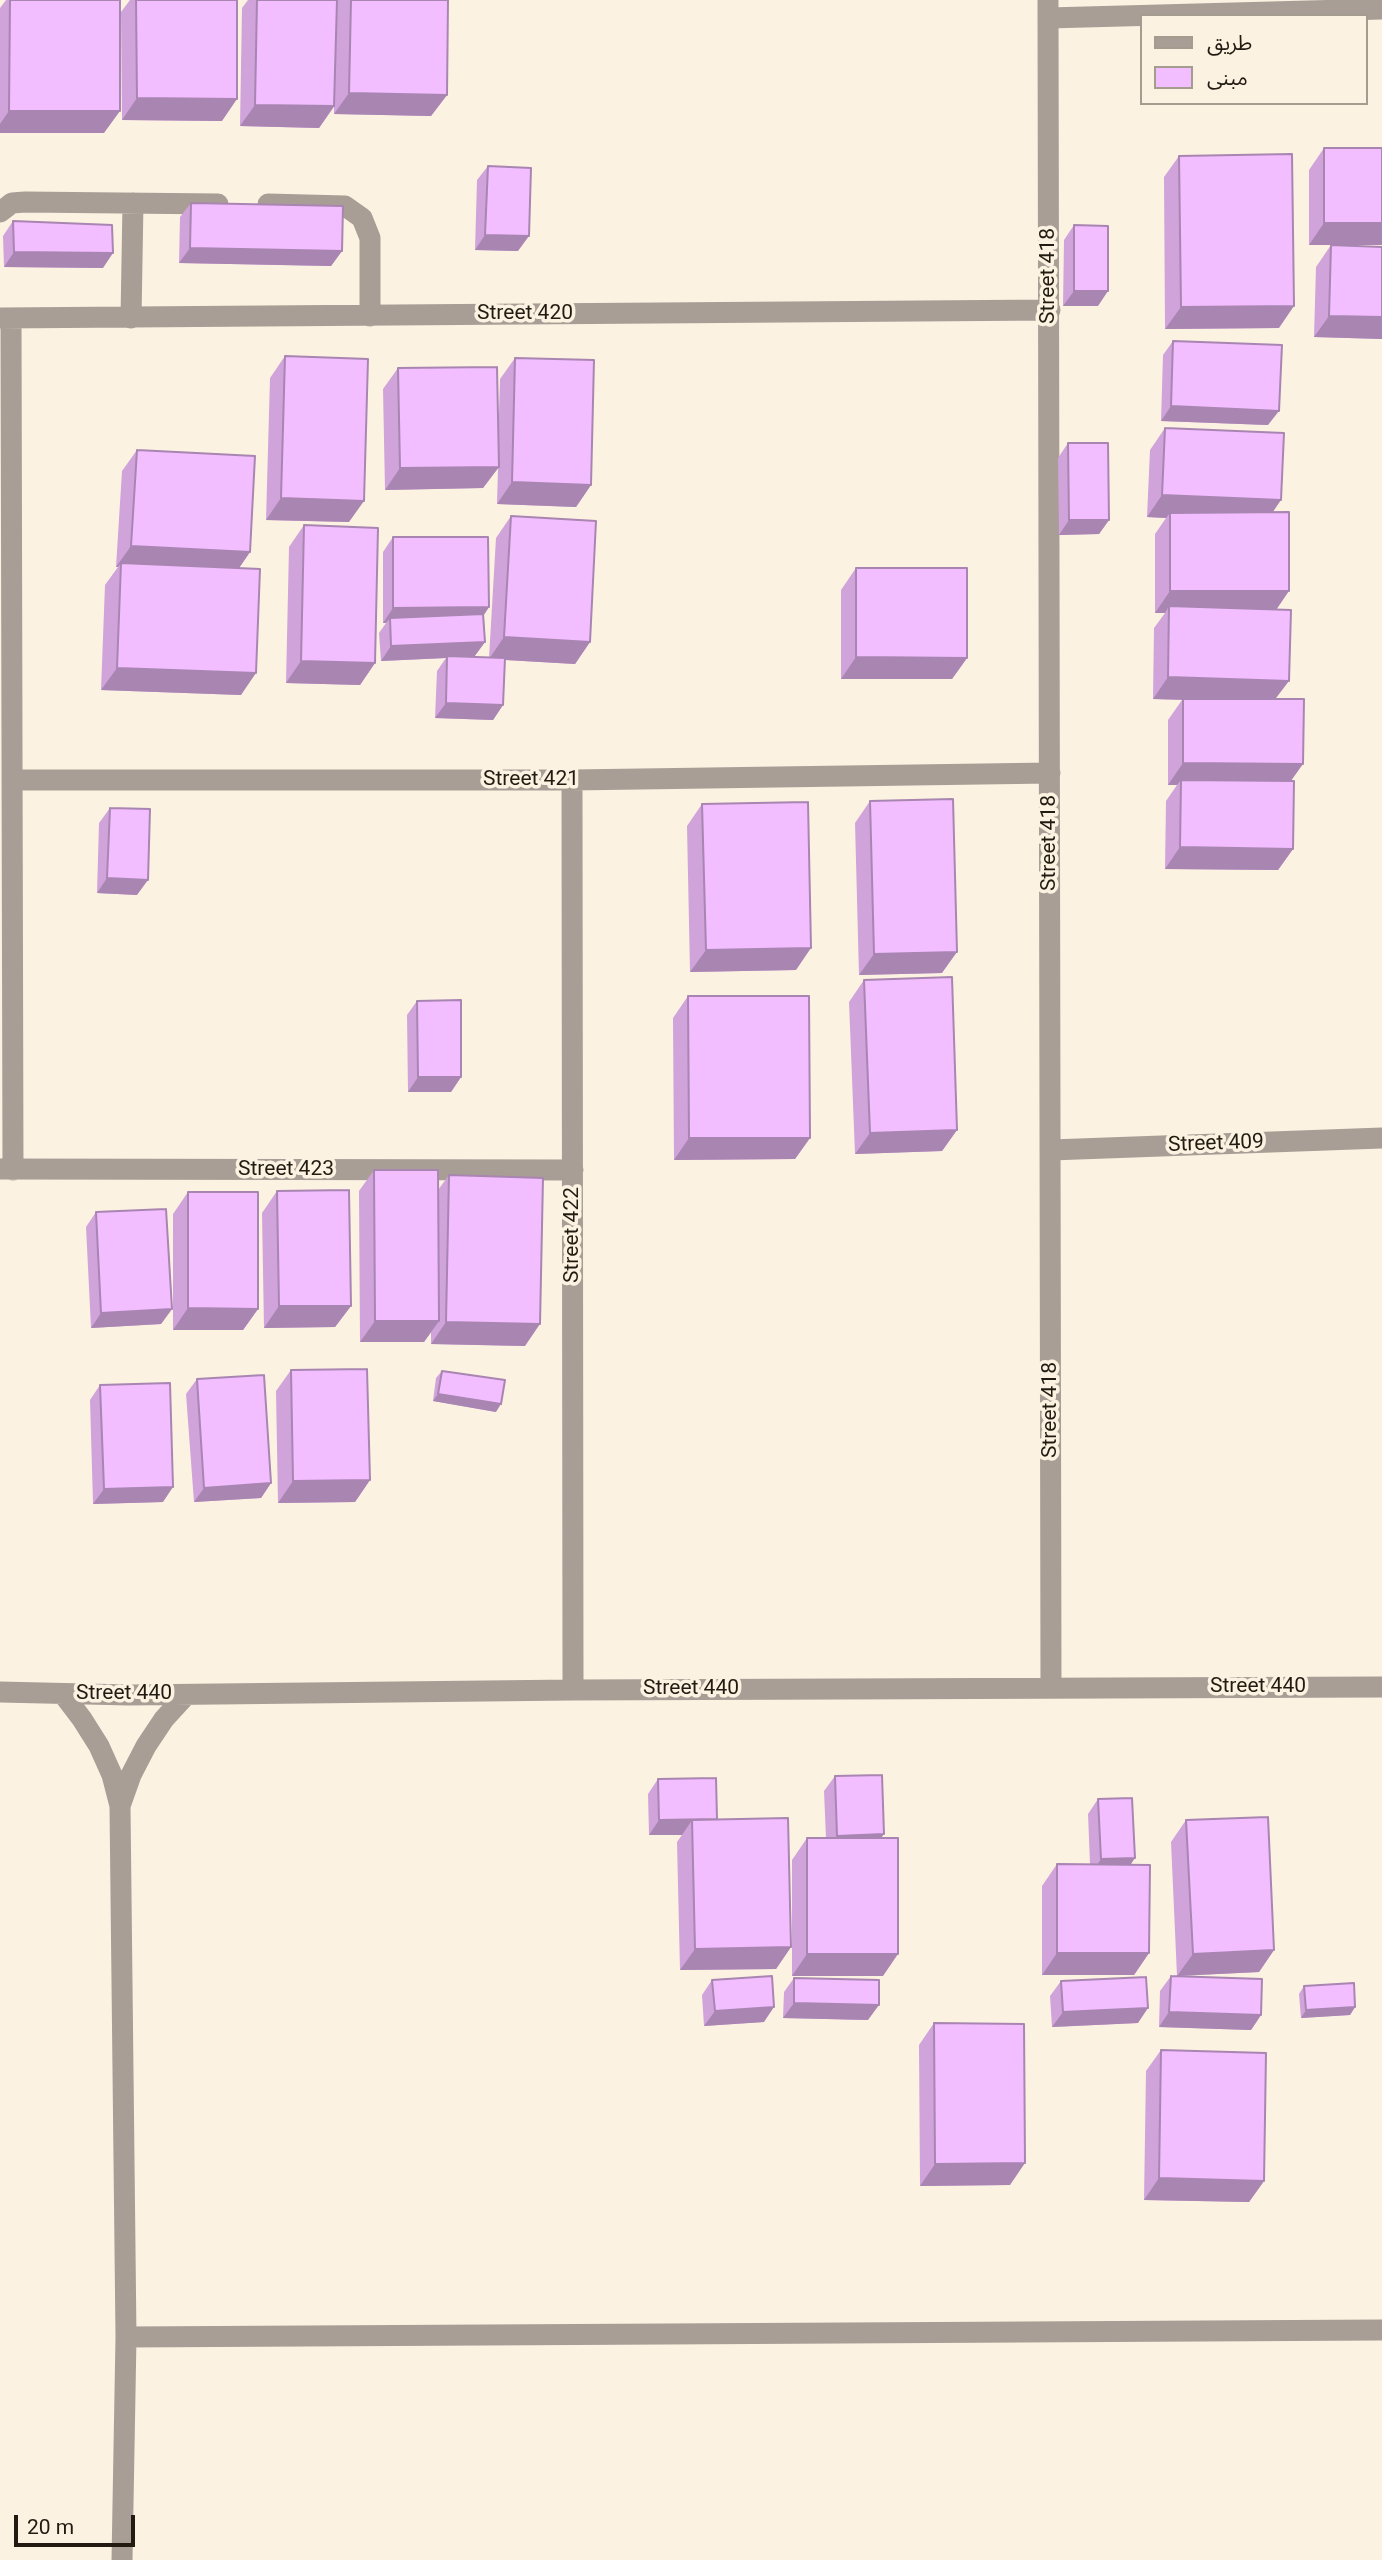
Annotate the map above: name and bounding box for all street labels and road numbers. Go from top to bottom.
street label: Street 418 [1036,228,1062,324]
street label: Street 420 [477,301,573,327]
street label: Street 421 [483,767,579,793]
street label: Street 418 [1037,795,1063,891]
street label: Street 409 [1168,1130,1264,1158]
street label: Street 423 [238,1157,334,1183]
street label: Street 422 [560,1187,586,1283]
street label: Street 418 [1038,1362,1064,1458]
street label: Street 440 [1210,1674,1306,1700]
street label: Street 440 [643,1676,739,1702]
street label: Street 440 [76,1681,172,1707]

